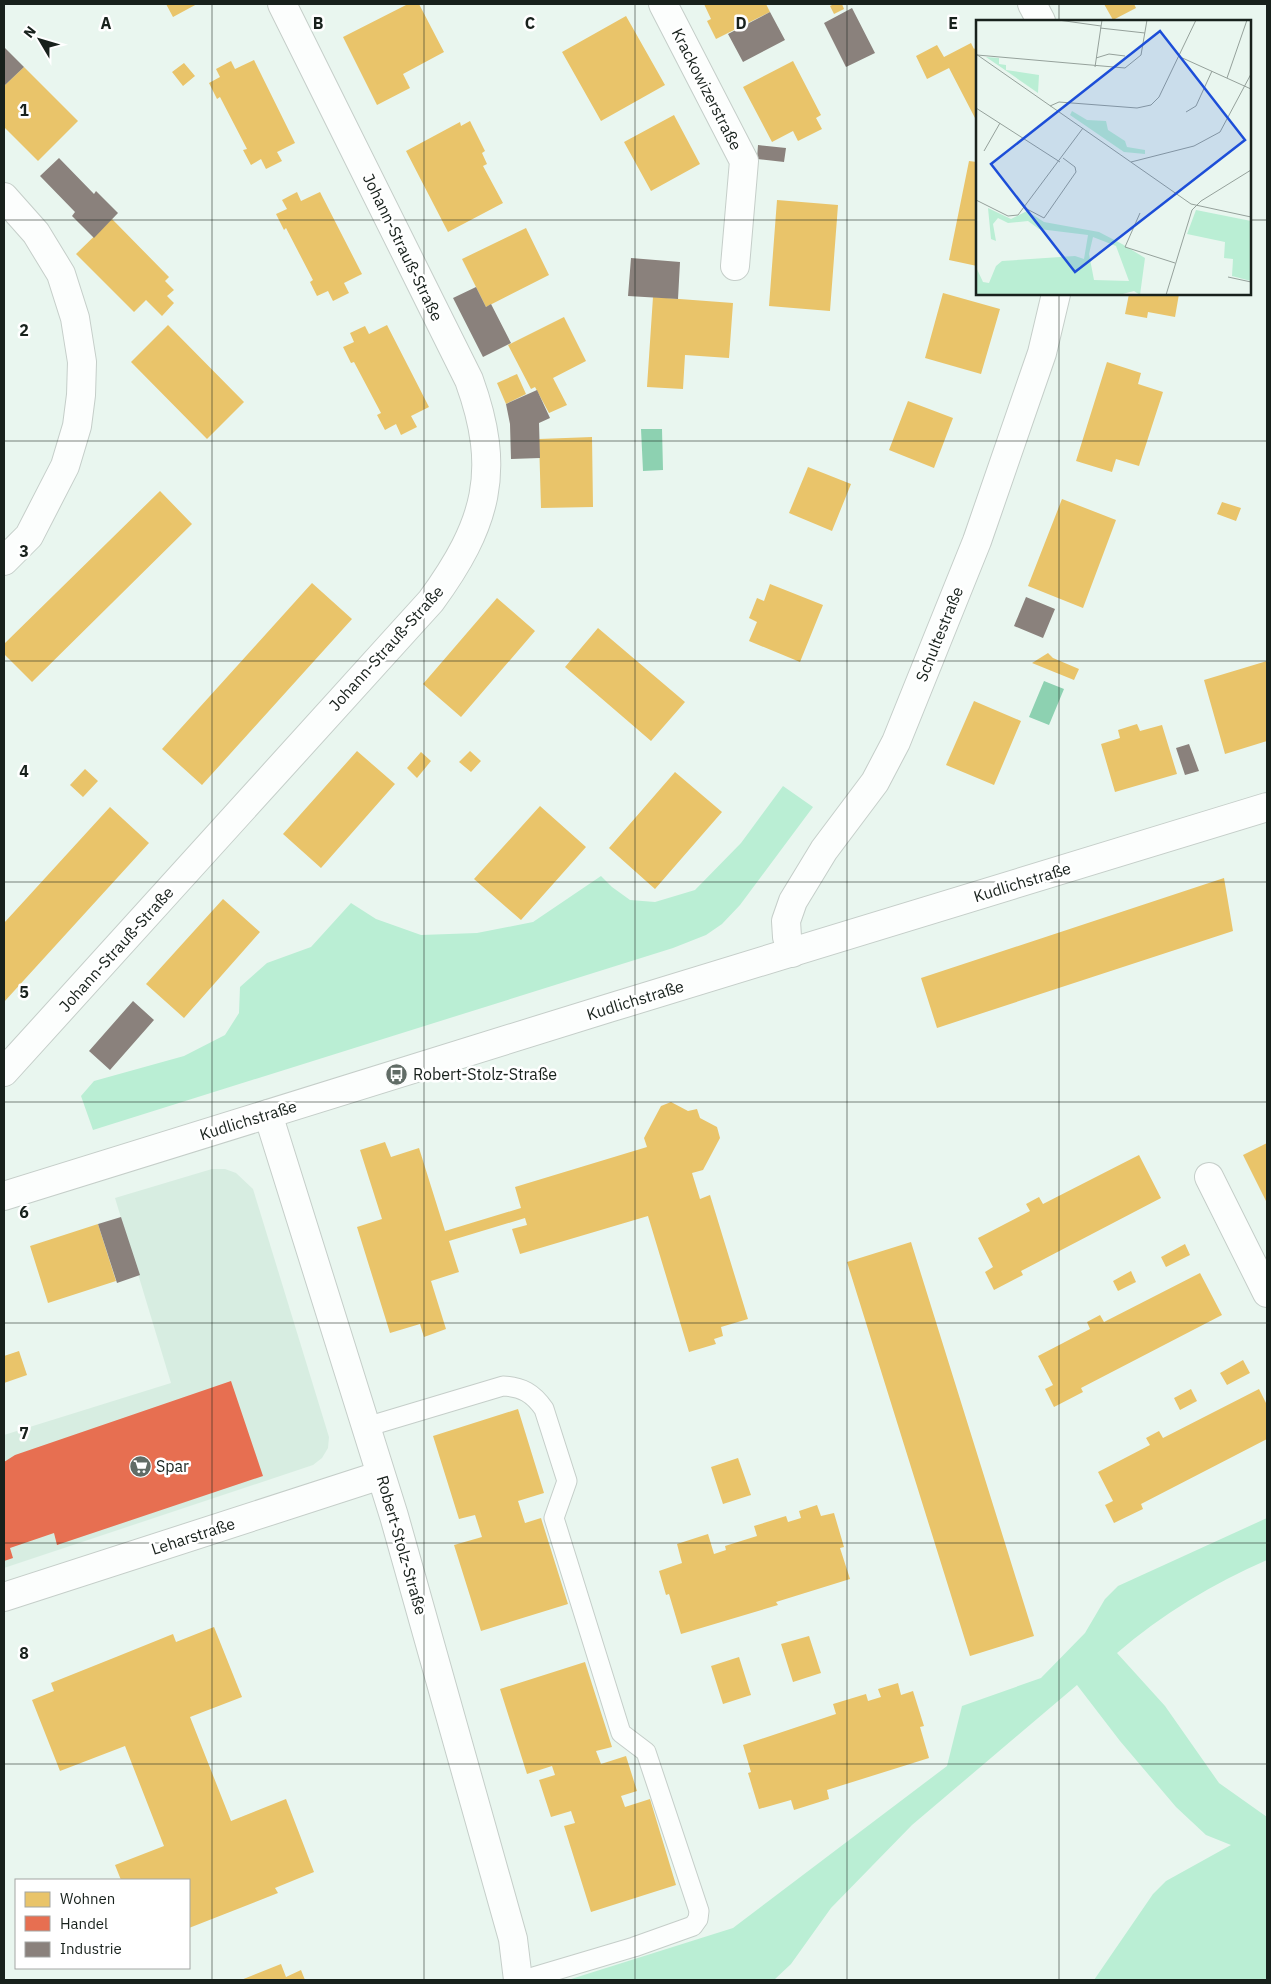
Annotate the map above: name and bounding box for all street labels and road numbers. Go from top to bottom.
street label: Krackowizerstraße [668,25,746,154]
street label: Johann-Strauß-Straße [359,170,448,324]
street label: Johann-Strauß-Straße [324,581,448,715]
street label: Schultestraße [911,583,967,684]
street label: Kudlichstraße [971,858,1073,906]
street label: Johann-Strauß-Straße [54,882,178,1016]
street label: Kudlichstraße [584,976,686,1024]
street label: Kudlichstraße [197,1096,299,1144]
street label: Robert-Stolz-Straße [373,1473,432,1617]
street label: Leharstraße [149,1513,238,1559]

